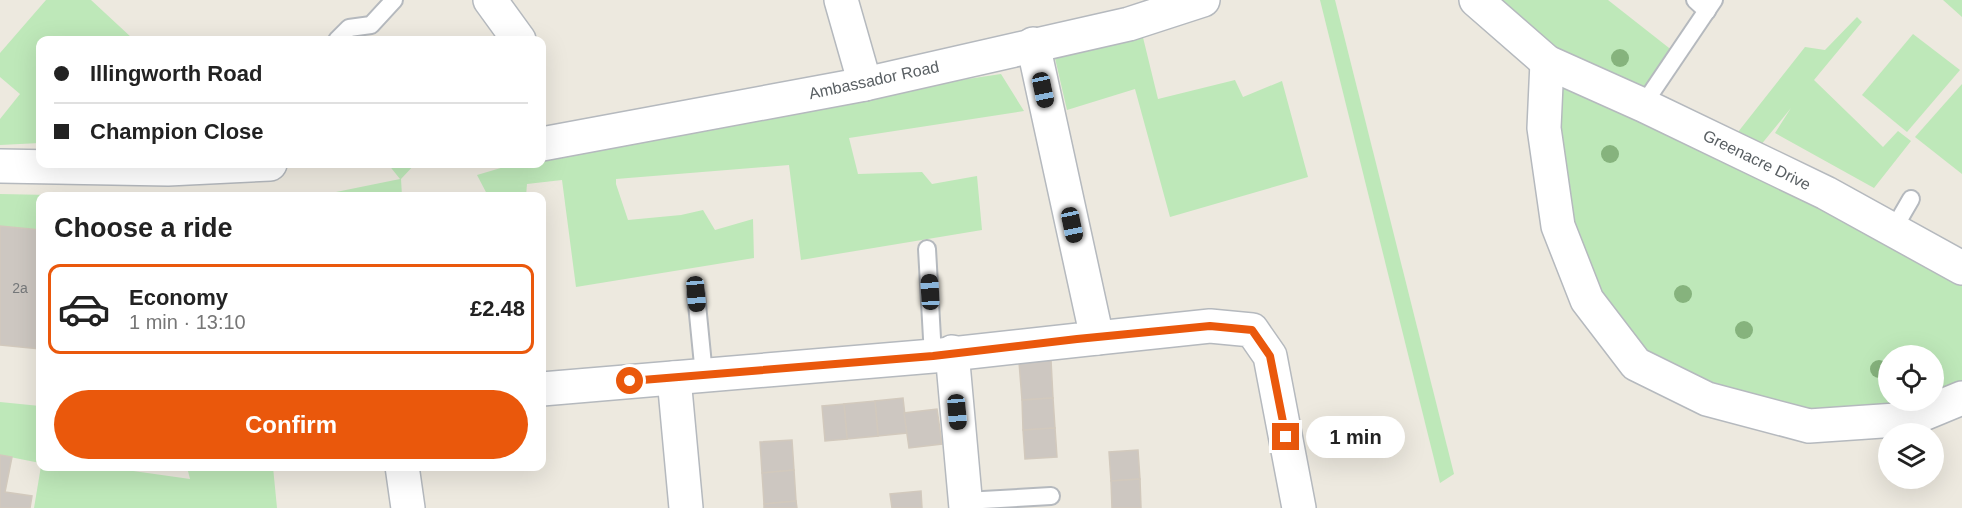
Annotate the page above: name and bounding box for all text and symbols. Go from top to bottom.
street label: Ambassador Road [807,58,941,102]
text: Illingworth Road [90,61,262,86]
car [1030,71,1056,109]
text: Champion Close [90,119,264,144]
street label: Greenacre Drive [1701,127,1814,193]
car [1059,206,1085,244]
text: Choose a ride [54,213,233,243]
car [920,274,940,310]
car [685,275,707,313]
house number: 2a [12,280,28,296]
icon: car [57,282,111,336]
text: Economy [129,285,228,310]
text: £2.48 [470,296,525,321]
text: 1 min · 13:10 [129,311,246,333]
map controls [1878,345,1944,489]
button: locate [1878,345,1944,411]
route start [616,367,643,394]
button: Confirm [54,390,528,459]
car [946,393,968,431]
callout: 1 min [1307,416,1406,458]
route end [1272,423,1299,450]
button: layers [1878,423,1944,489]
text: 1 min [1329,426,1382,448]

